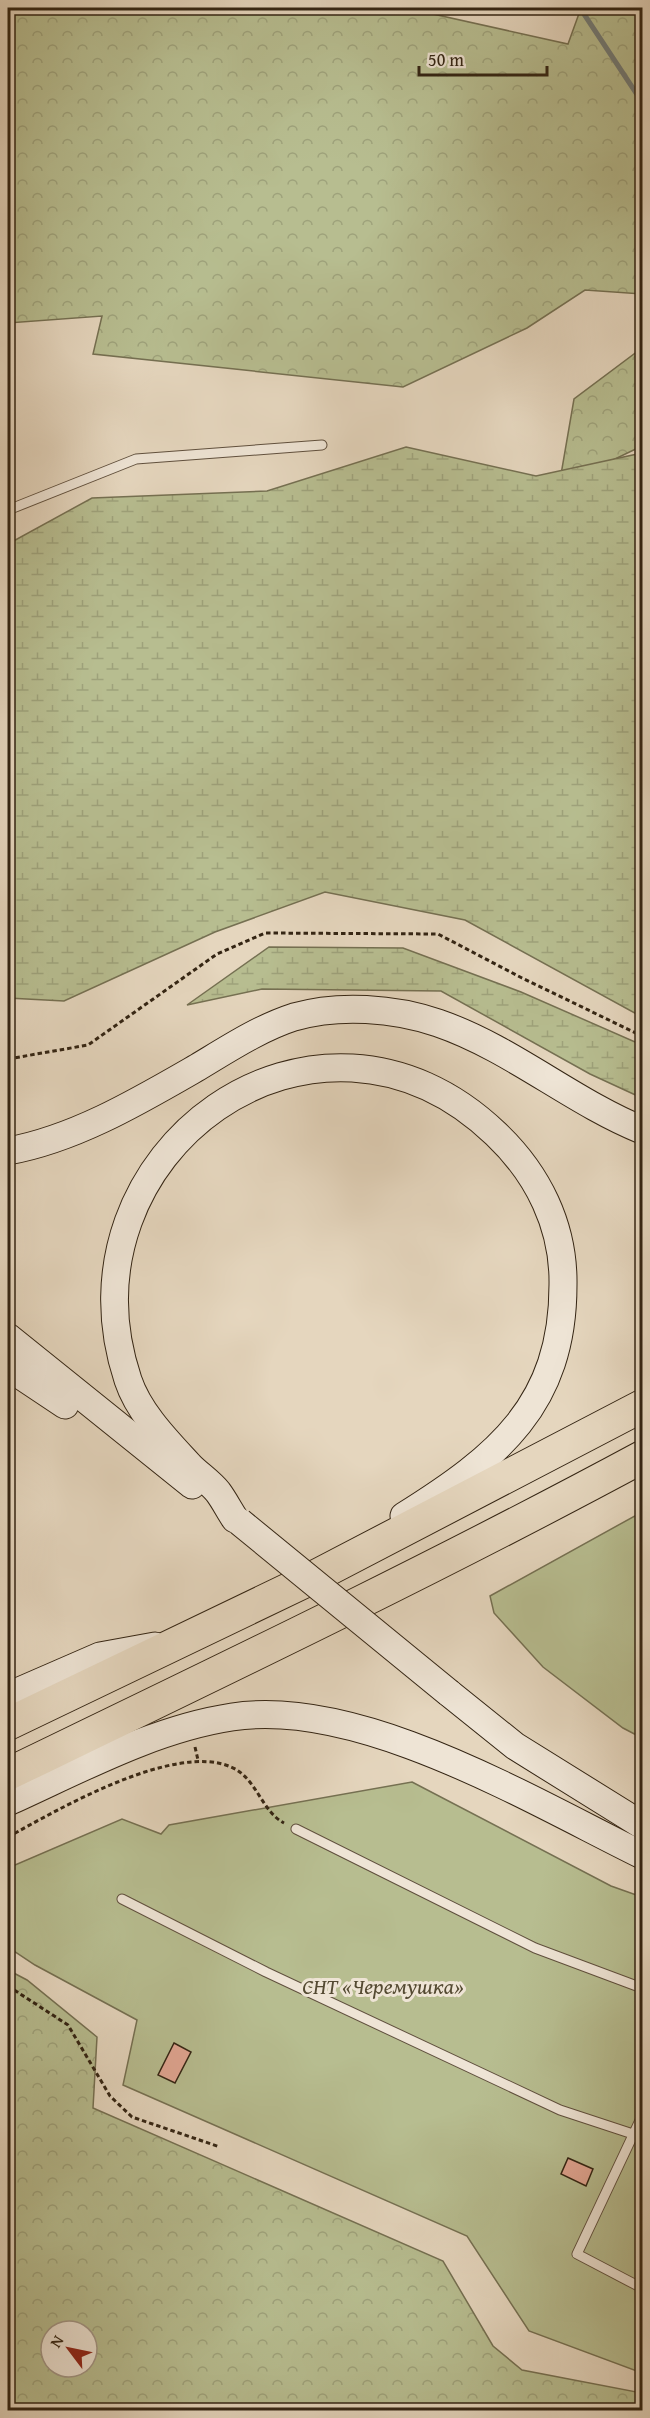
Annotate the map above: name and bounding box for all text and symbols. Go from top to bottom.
scale bar [419,39,546,77]
text: 50 m [428,46,464,73]
park label: СНТ «Черемушка» [302,1970,464,2002]
north arrow [39,2319,99,2379]
text: N [43,2330,69,2352]

